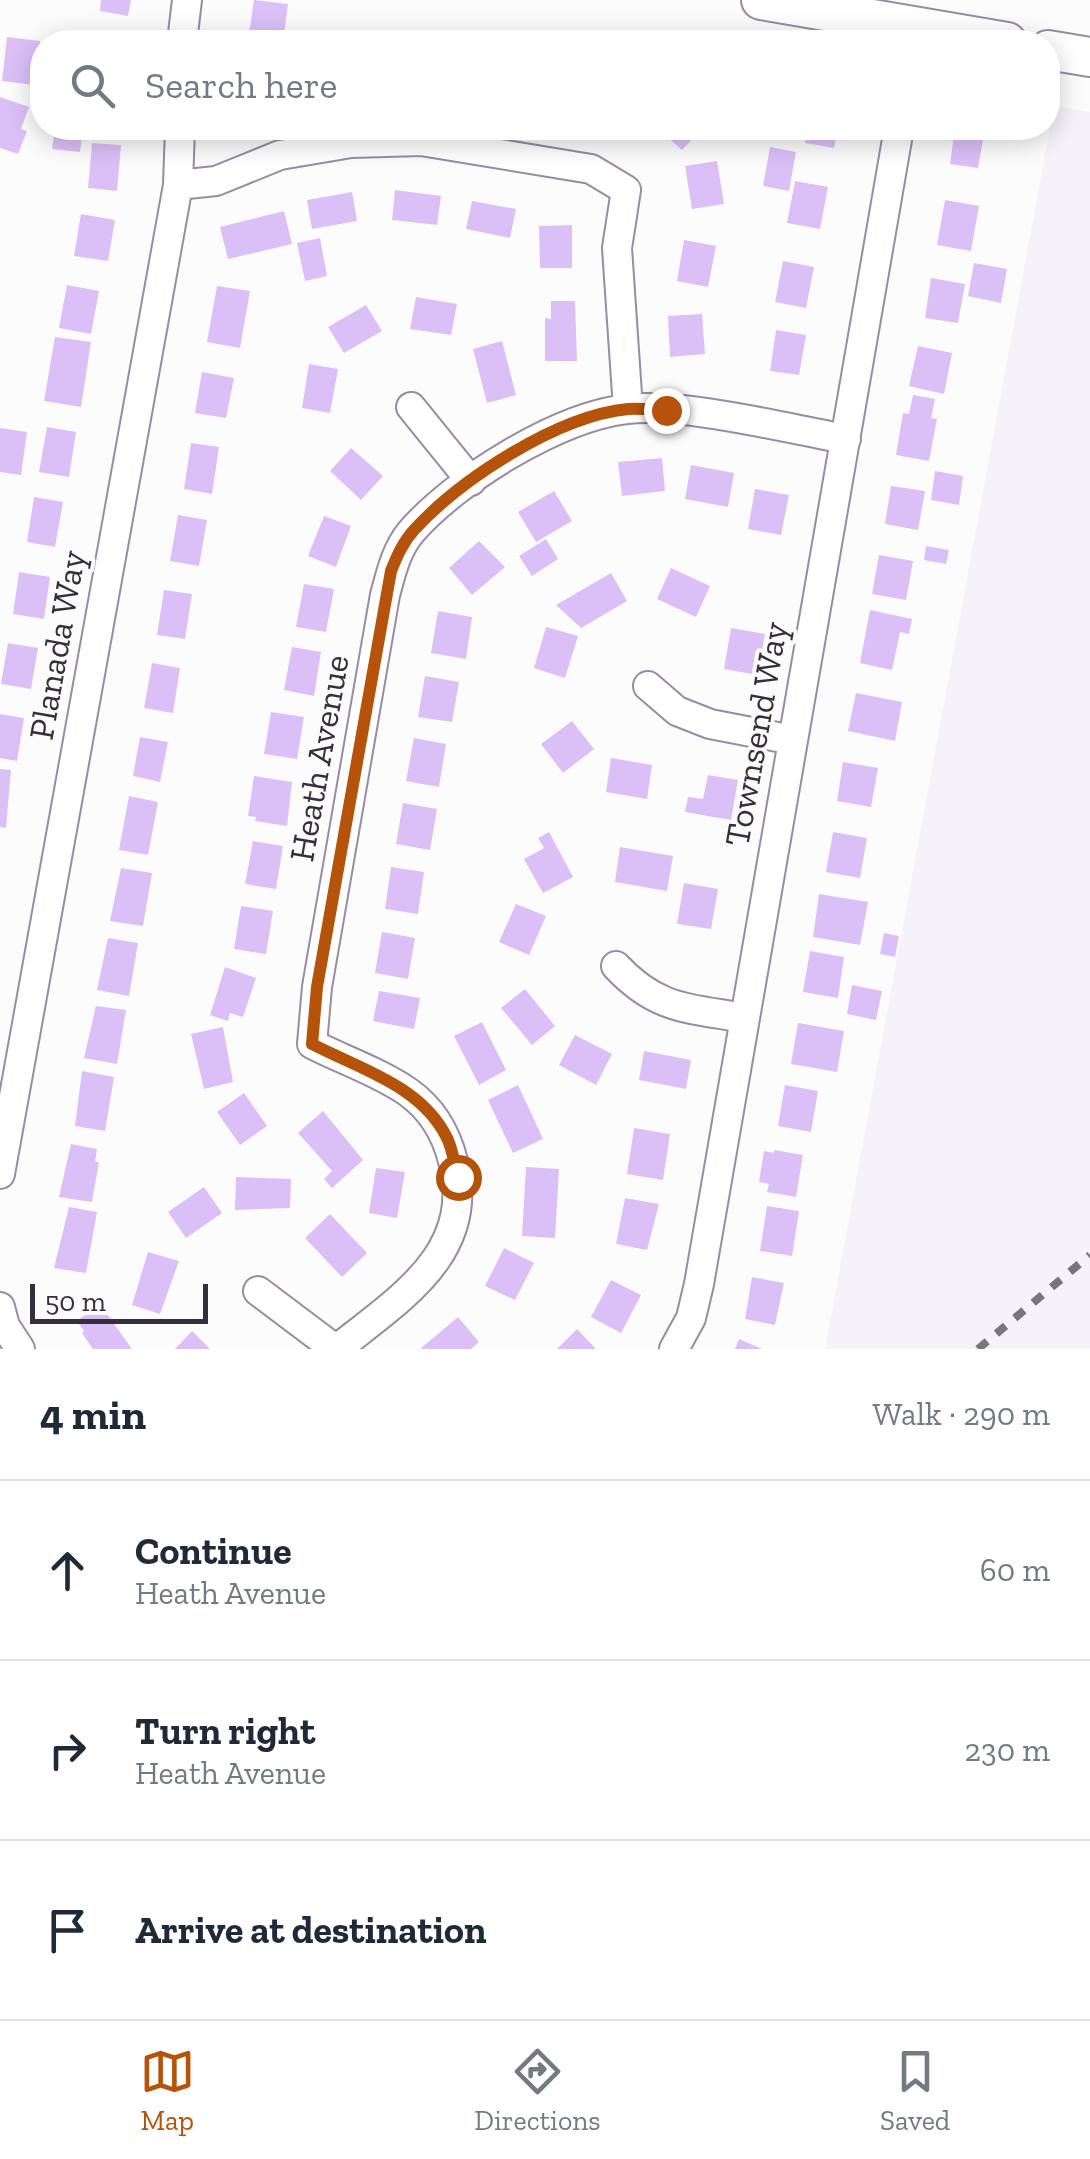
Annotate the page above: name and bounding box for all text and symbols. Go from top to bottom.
search box [30,30,1060,140]
icon: search [65,58,120,113]
text: Search here [145,62,337,108]
route end [644,388,690,434]
street label: Planada Way [20,547,94,743]
street label: Townsend Way [716,618,796,849]
street label: Heath Avenue [280,651,358,865]
route start [436,1155,482,1201]
scale bar [30,1279,208,1324]
text: 50 m [45,1285,106,1318]
text: 4 min [40,1389,146,1440]
text: Walk · 290 m [873,1395,1050,1433]
text: Continue [135,1528,292,1574]
icon: ahead [40,1543,95,1598]
text: 60 m [980,1551,1050,1589]
text: Heath Avenue [135,1574,326,1612]
text: Turn right [135,1708,315,1754]
icon: right [40,1723,95,1778]
text: 230 m [965,1731,1050,1769]
text: Heath Avenue [135,1754,326,1792]
icon: arrive [40,1903,95,1958]
text: Arrive at destination [135,1907,486,1953]
tab: Map [140,2044,195,2137]
tab: Directions [474,2044,601,2137]
tab: Saved [880,2044,950,2137]

